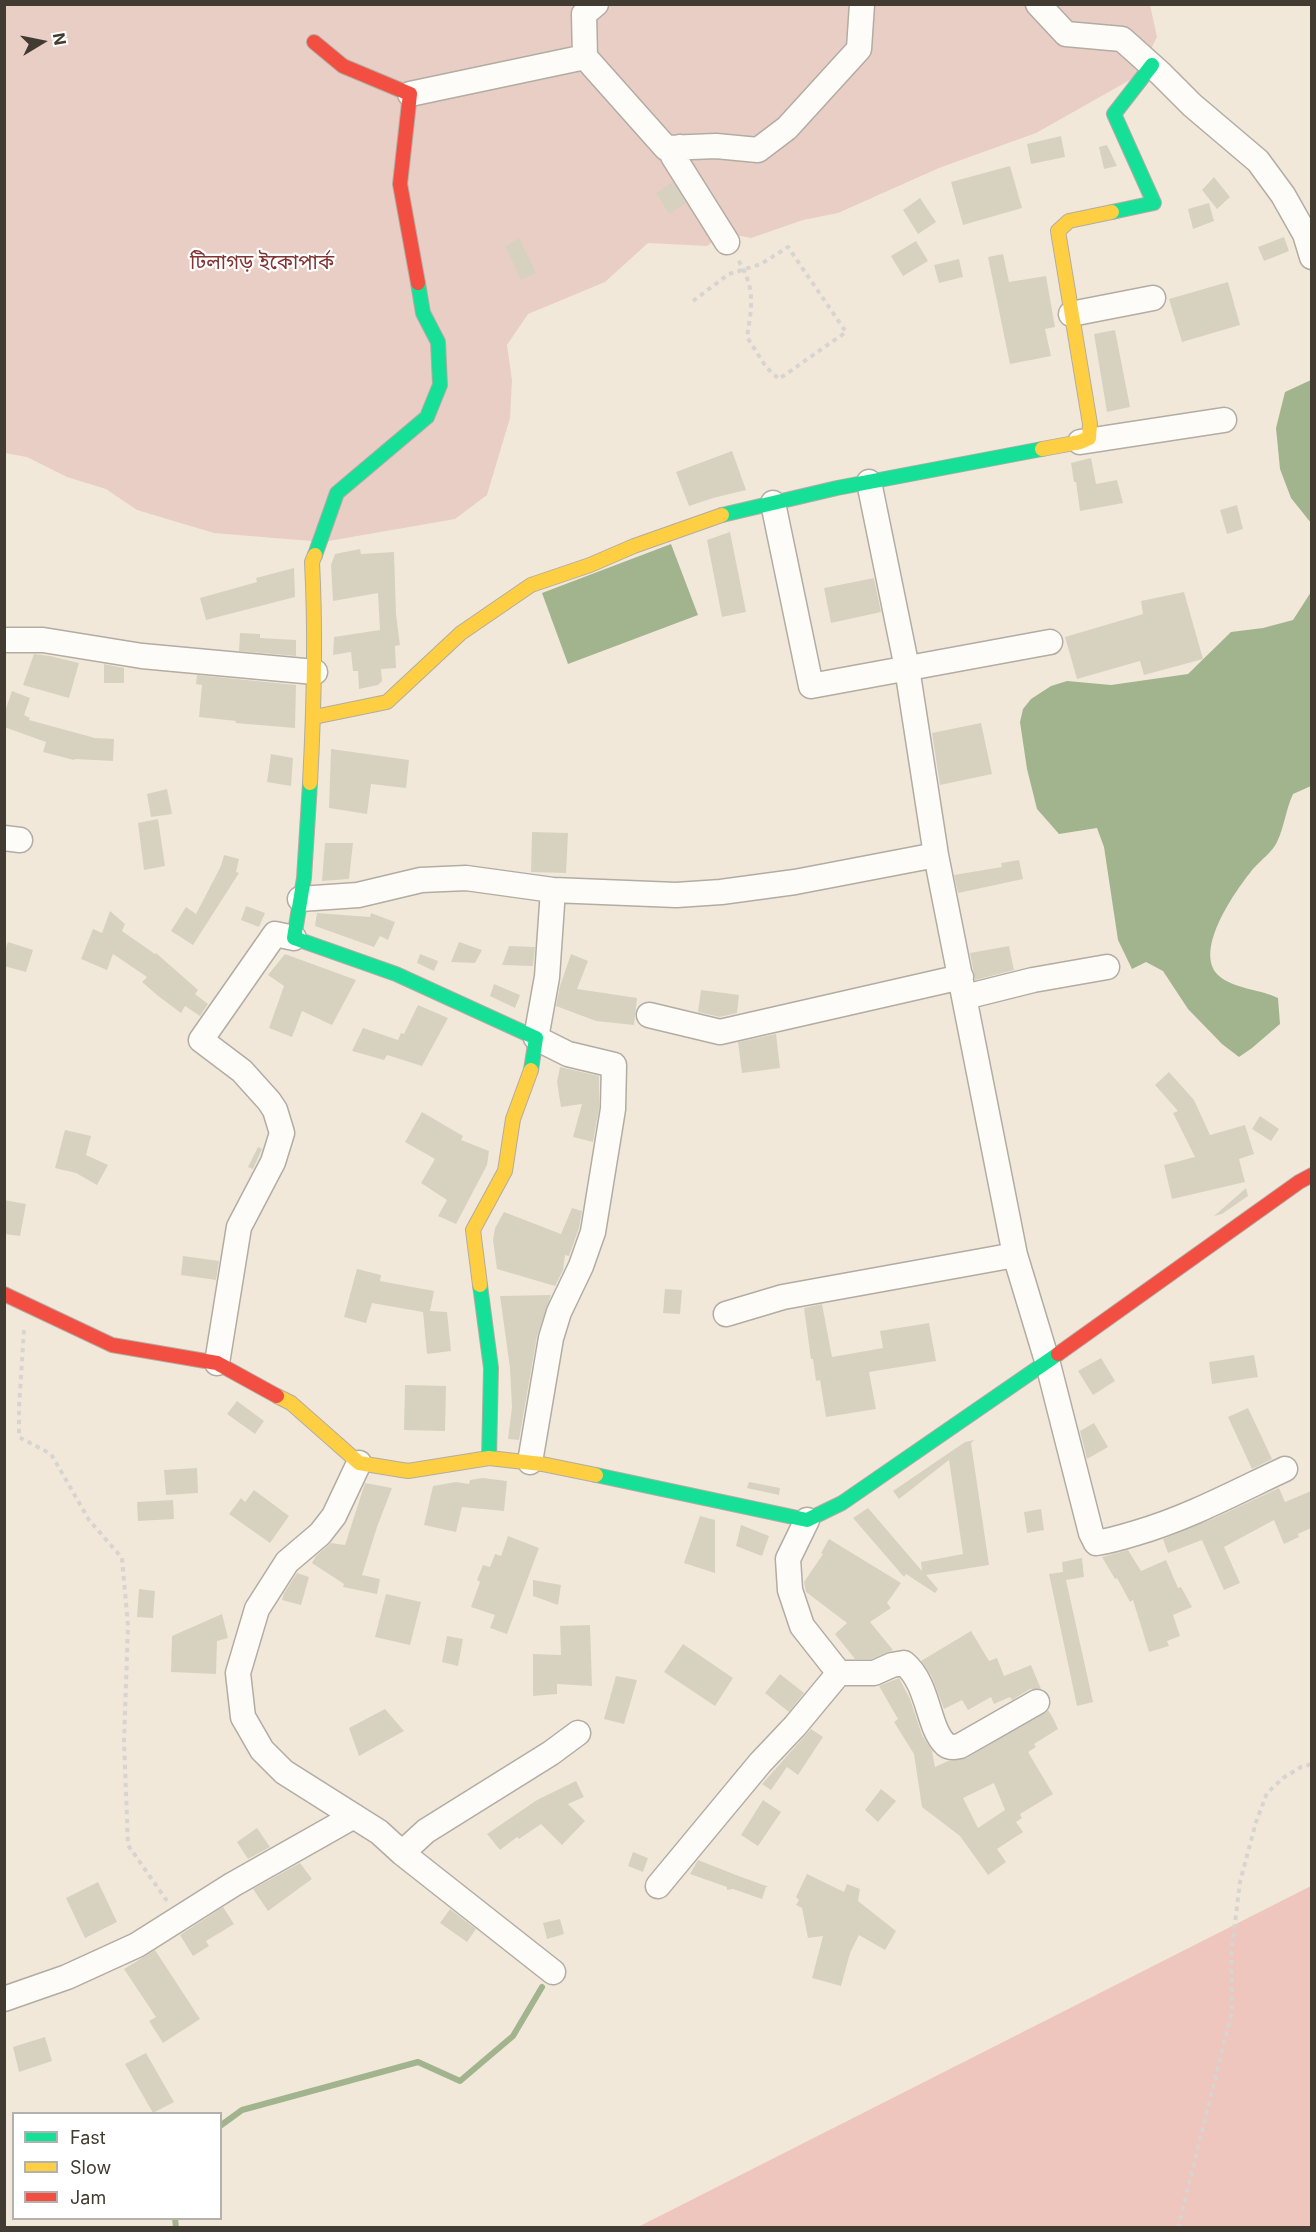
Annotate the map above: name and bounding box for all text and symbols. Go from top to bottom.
north arrow [12,12,72,72]
text: N [49,31,71,47]
park label: টিলাগড় ইকোপার্ক [190,251,334,275]
legend [12,2112,222,2220]
text: Fast [70,2127,106,2148]
text: Slow [70,2157,111,2178]
text: Jam [70,2187,106,2208]

